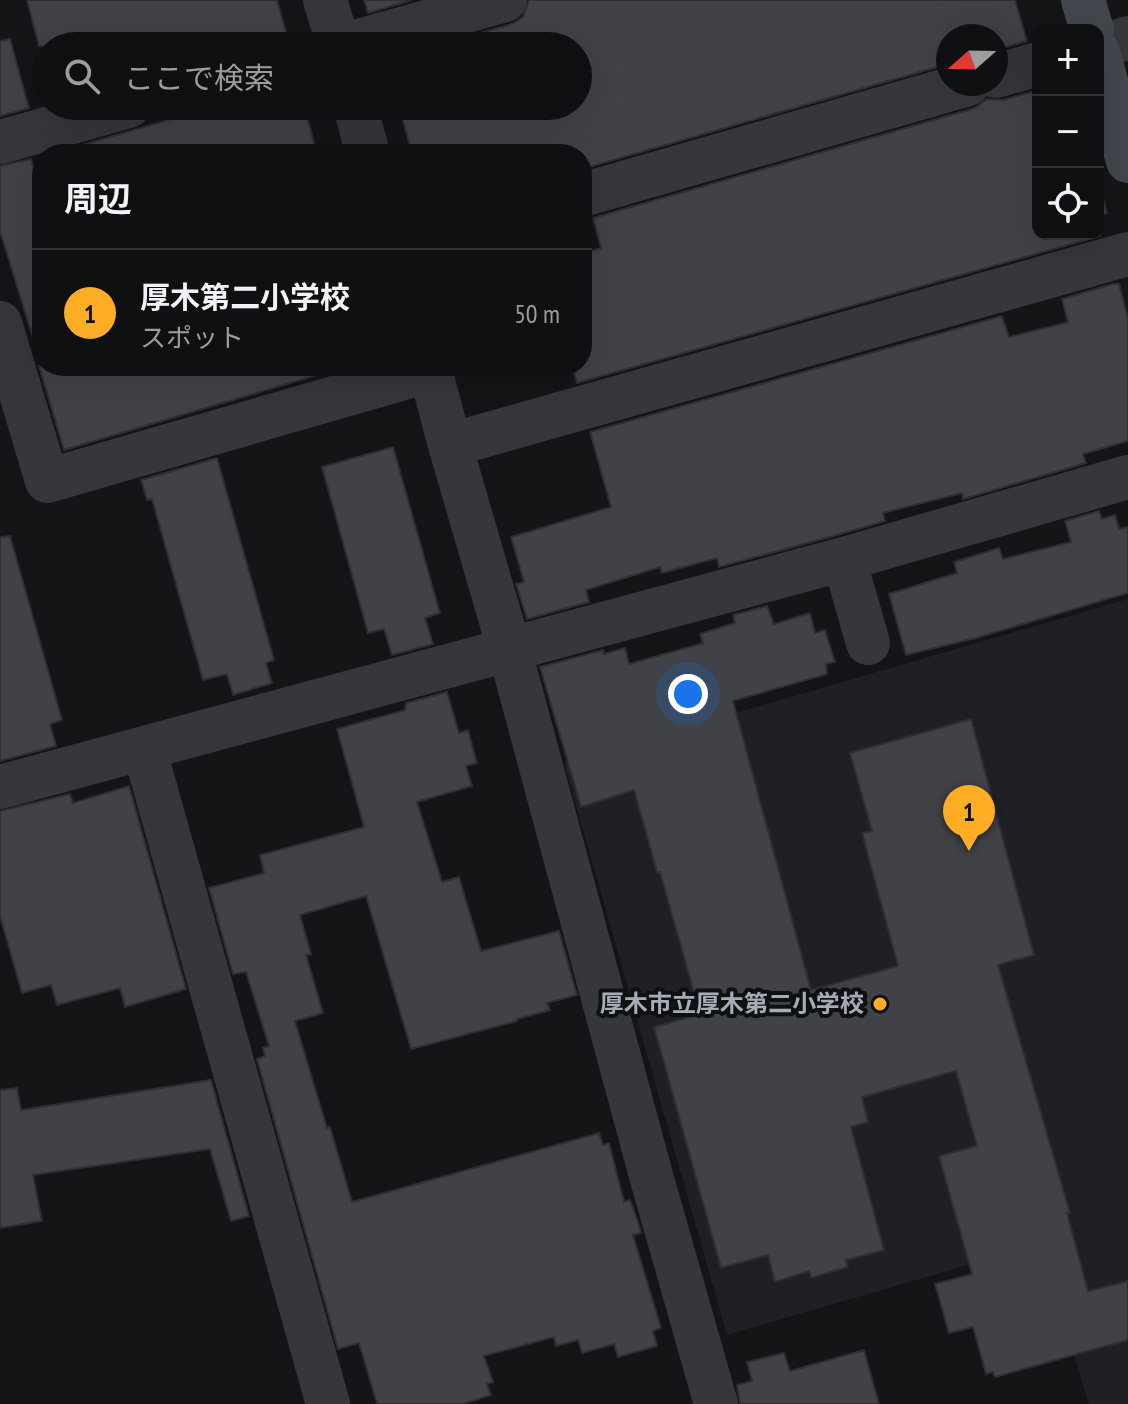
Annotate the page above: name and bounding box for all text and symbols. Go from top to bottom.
north arrow [936,24,1008,96]
map controls [1032,24,1104,240]
button: + [1032,24,1104,96]
search box [32,32,592,120]
icon: search [60,54,104,98]
text: ここで検索 [124,58,274,97]
button: − [1032,96,1104,168]
button: locate [1032,168,1104,240]
text: 周辺 [64,176,132,220]
text: 厚木第二小学校 [140,277,350,316]
text: 1 [84,297,96,330]
text: 50 m [514,297,560,330]
text: スポット [140,321,244,354]
your location [668,674,708,714]
pin: 1 [943,785,995,851]
place label: 厚木市立厚木第二小学校 [600,988,864,1019]
marker: 厚木市立厚木第二小学校 [871,995,889,1013]

